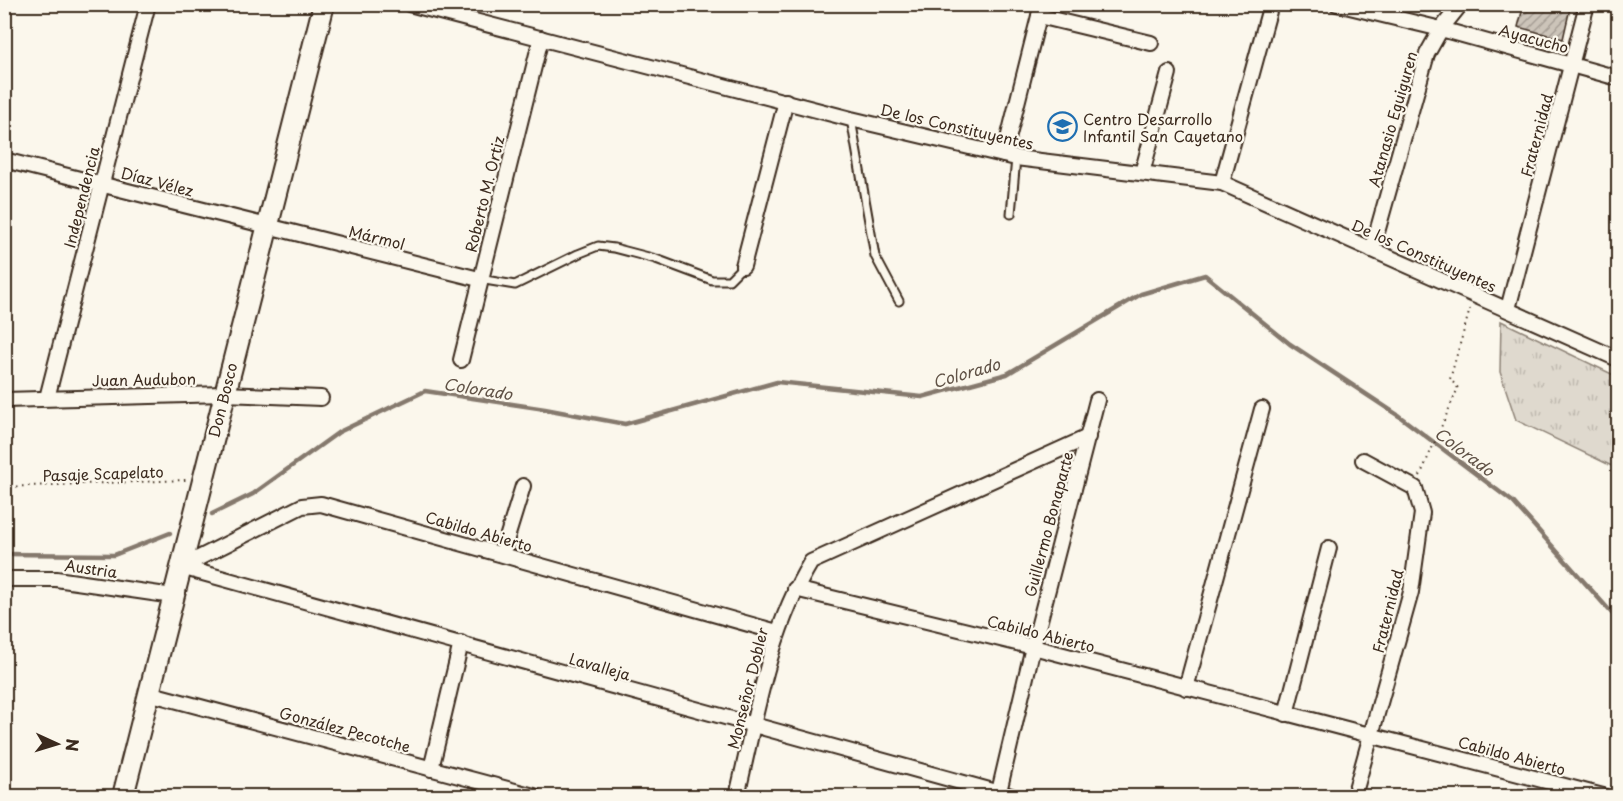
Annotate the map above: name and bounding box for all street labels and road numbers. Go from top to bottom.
street label: Ayacucho [1497,18,1571,58]
street label: Atanasio Eguiguren [1362,48,1422,190]
street label: Fraternidad [1514,91,1558,179]
street label: De los Constituyentes [878,97,1036,155]
street label: Roberto M. Ortiz [458,134,510,254]
street label: Independencia [57,143,105,250]
street label: Díaz Vélez [118,160,196,202]
street label: De los Constituyentes [1348,213,1500,297]
street label: Mármol [346,219,408,255]
street label: Don Bosco [202,360,242,440]
street label: Juan Audubon [92,367,196,391]
street label: Guillermo Bonaparte [1018,449,1078,599]
street label: Pasaje Scapelato [42,459,164,487]
street label: Cabildo Abierto [423,505,535,557]
street label: Austria [63,553,119,583]
street label: Fraternidad [1366,567,1408,655]
street label: Cabildo Abierto [985,608,1097,658]
street label: Monseñor Dobler [721,624,773,751]
street label: Lavalleja [567,646,634,686]
street label: González Pecotche [277,700,413,758]
street label: Cabildo Abierto [1456,730,1568,780]

